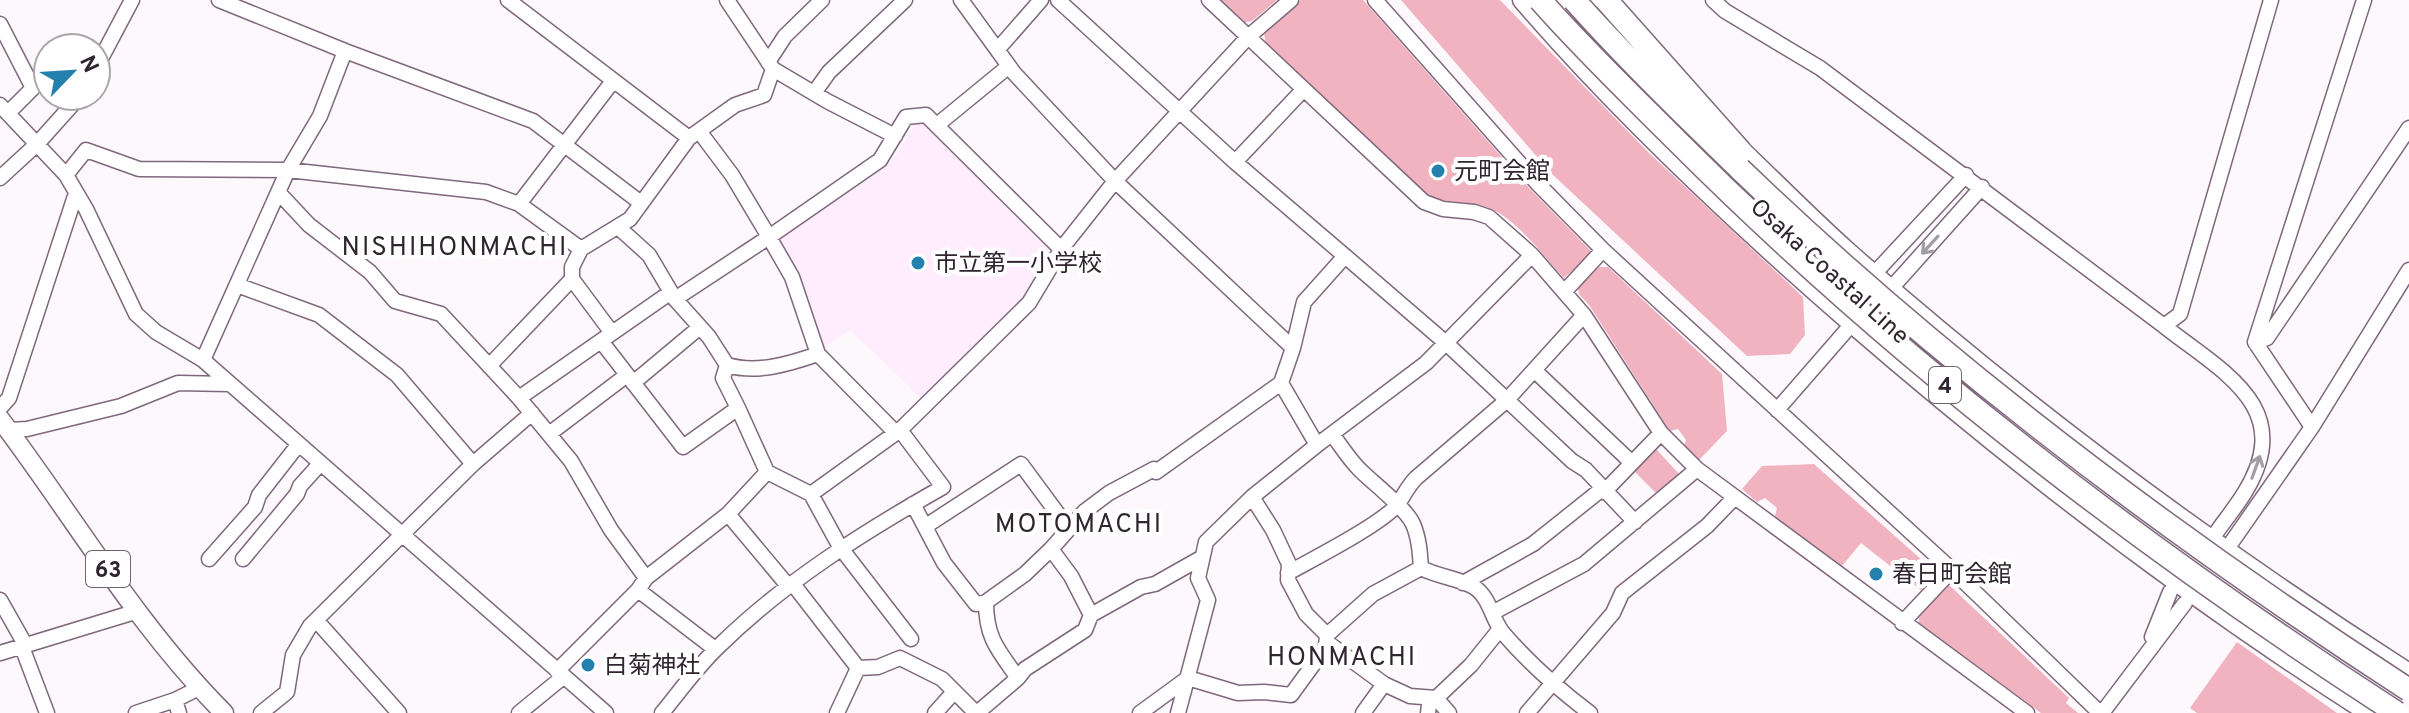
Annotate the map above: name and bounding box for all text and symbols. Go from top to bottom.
north arrow [32,32,112,112]
text: N [72,52,103,77]
place label: 元町会館 [1454,158,1550,188]
marker: 元町会館 [1429,162,1447,180]
street label: Osaka Coastal Line [1743,193,1914,352]
district label: NISHIHONMACHI [342,232,568,265]
one-way arrow [1922,235,1940,255]
place label: 市立第一小学校 [934,250,1102,280]
marker: 市立第一小学校 [909,254,927,272]
road number: 4 [1929,367,1961,403]
one-way arrow [2250,455,2264,480]
district label: MOTOMACHI [995,509,1163,542]
road number: 63 [86,551,130,587]
place label: 春日町会館 [1892,561,2012,591]
marker: 春日町会館 [1867,565,1885,583]
district label: HONMACHI [1267,642,1417,675]
place label: 白菊神社 [604,652,700,682]
marker: 白菊神社 [579,656,597,674]

